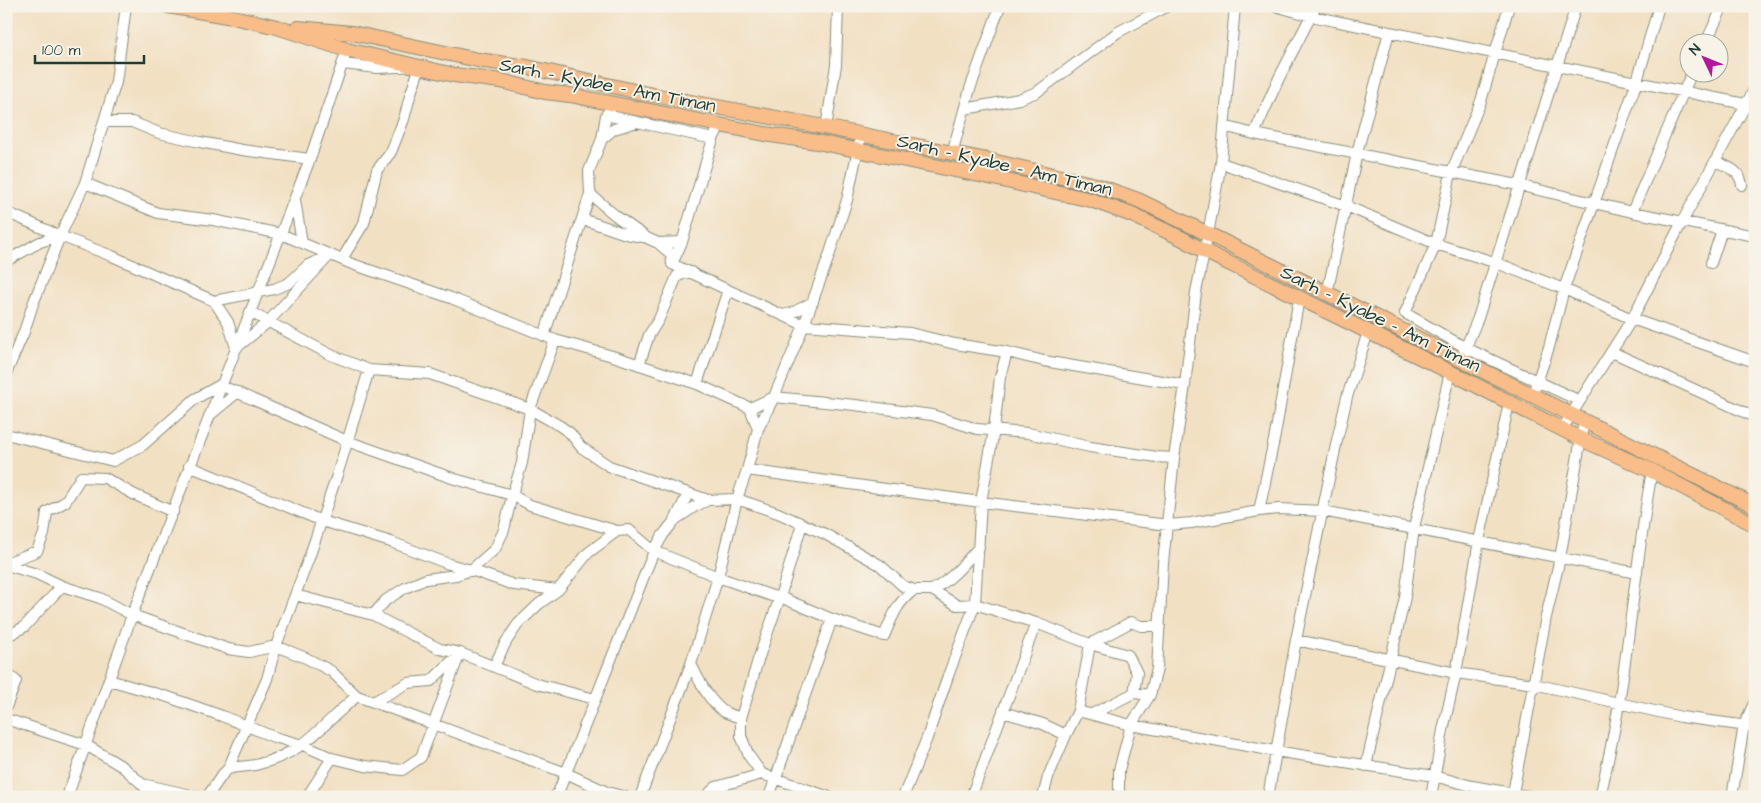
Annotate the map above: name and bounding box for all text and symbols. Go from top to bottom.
scale bar [35,32,144,64]
north arrow [1678,32,1728,82]
text: 100 m [42,40,81,61]
text: N [1685,40,1706,60]
street label: Sarh - Kyabe - Am Timan [497,51,718,121]
street label: Sarh - Kyabe - Am Timan [894,128,1115,204]
street label: Sarh - Kyabe - Am Timan [1275,259,1485,381]

